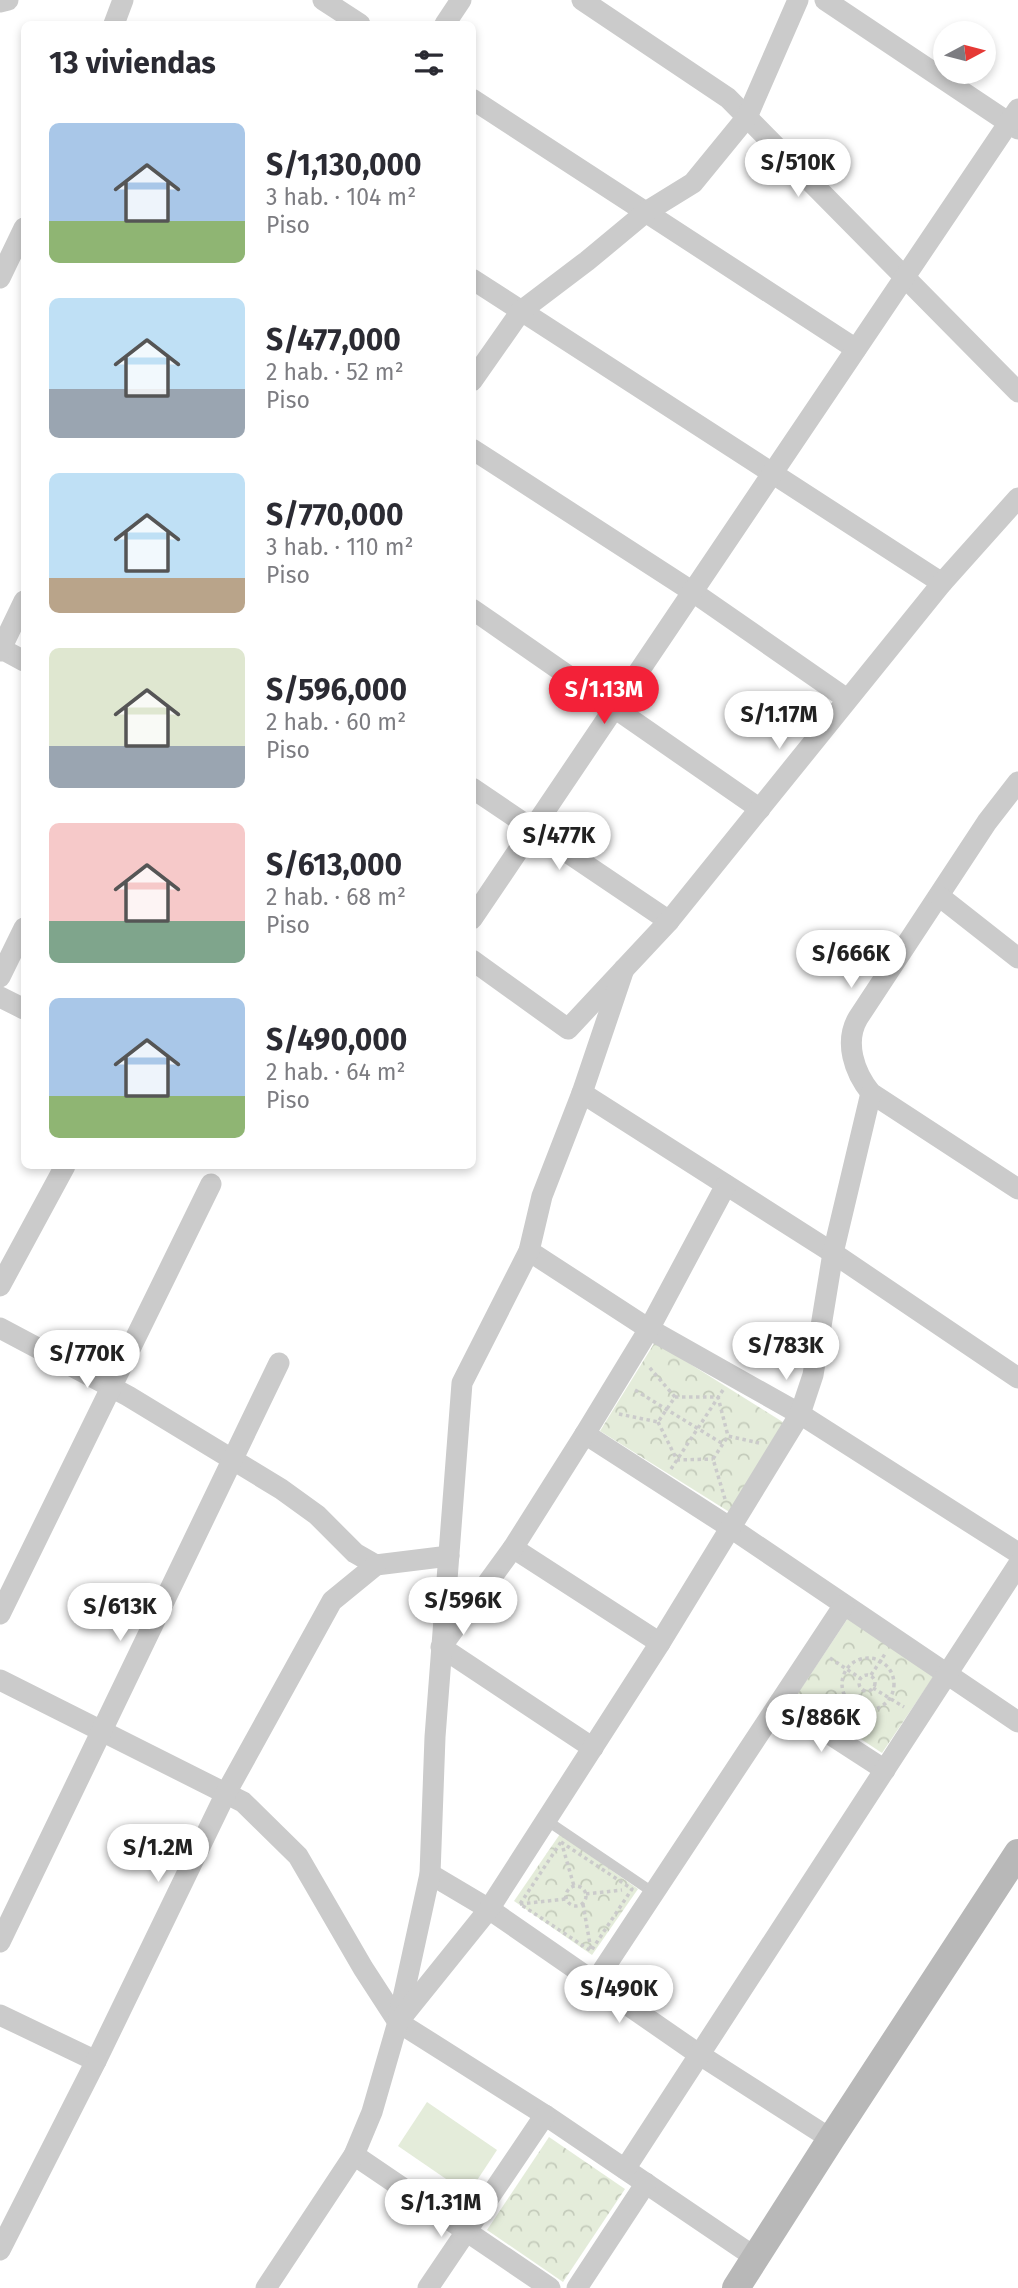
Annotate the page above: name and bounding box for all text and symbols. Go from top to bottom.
north arrow [933,21,996,84]
map controls [933,21,996,84]
icon: filters [410,44,448,82]
text: 13 viviendas [49,45,216,81]
pin: S/510K [741,140,855,199]
text: S/1,130,000 [266,147,422,183]
text: S/510K [761,148,835,176]
icon: home [105,151,189,235]
text: 3 hab. · 104 m² [266,183,416,211]
text: Piso [266,211,310,239]
text: S/477,000 [266,322,401,358]
icon: home [105,326,189,410]
text: 2 hab. · 52 m² [266,358,404,386]
text: Piso [266,386,310,414]
text: S/770,000 [266,497,404,533]
icon: home [105,501,189,585]
text: 3 hab. · 110 m² [266,533,414,561]
text: Piso [266,561,310,589]
pin: S/1.13M [539,666,669,726]
text: S/596,000 [266,672,407,708]
text: S/1.13M [565,675,643,703]
icon: home [105,676,189,760]
pin: S/1.17M [714,692,844,751]
text: S/1.17M [740,700,818,728]
text: 2 hab. · 60 m² [266,708,406,736]
text: Piso [266,736,310,764]
pin: S/477K [502,812,616,872]
text: S/477K [523,821,595,849]
text: S/613,000 [266,847,402,883]
icon: home [105,851,189,935]
text: 2 hab. · 68 m² [266,883,406,911]
text: Piso [266,911,310,939]
pin: S/666K [794,930,908,990]
text: S/666K [812,939,890,967]
text: S/490,000 [266,1022,407,1058]
icon: home [105,1026,189,1110]
text: 2 hab. · 64 m² [266,1058,406,1086]
text: Piso [266,1086,310,1114]
pin: S/783K [729,1322,843,1382]
pin: S/770K [30,1330,144,1390]
text: S/783K [748,1331,824,1359]
text: S/770K [50,1339,124,1367]
pin: S/596K [406,1578,520,1637]
pin: S/613K [63,1584,177,1643]
text: S/596K [424,1586,502,1614]
text: S/613K [83,1592,157,1620]
pin: S/886K [764,1694,878,1754]
text: S/886K [782,1703,860,1731]
pin: S/1.2M [101,1825,215,1884]
text: S/1.2M [123,1833,193,1861]
pin: S/490K [562,1966,676,2025]
text: S/490K [580,1974,658,2002]
pin: S/1.31M [376,2180,506,2239]
text: S/1.31M [401,2188,481,2216]

